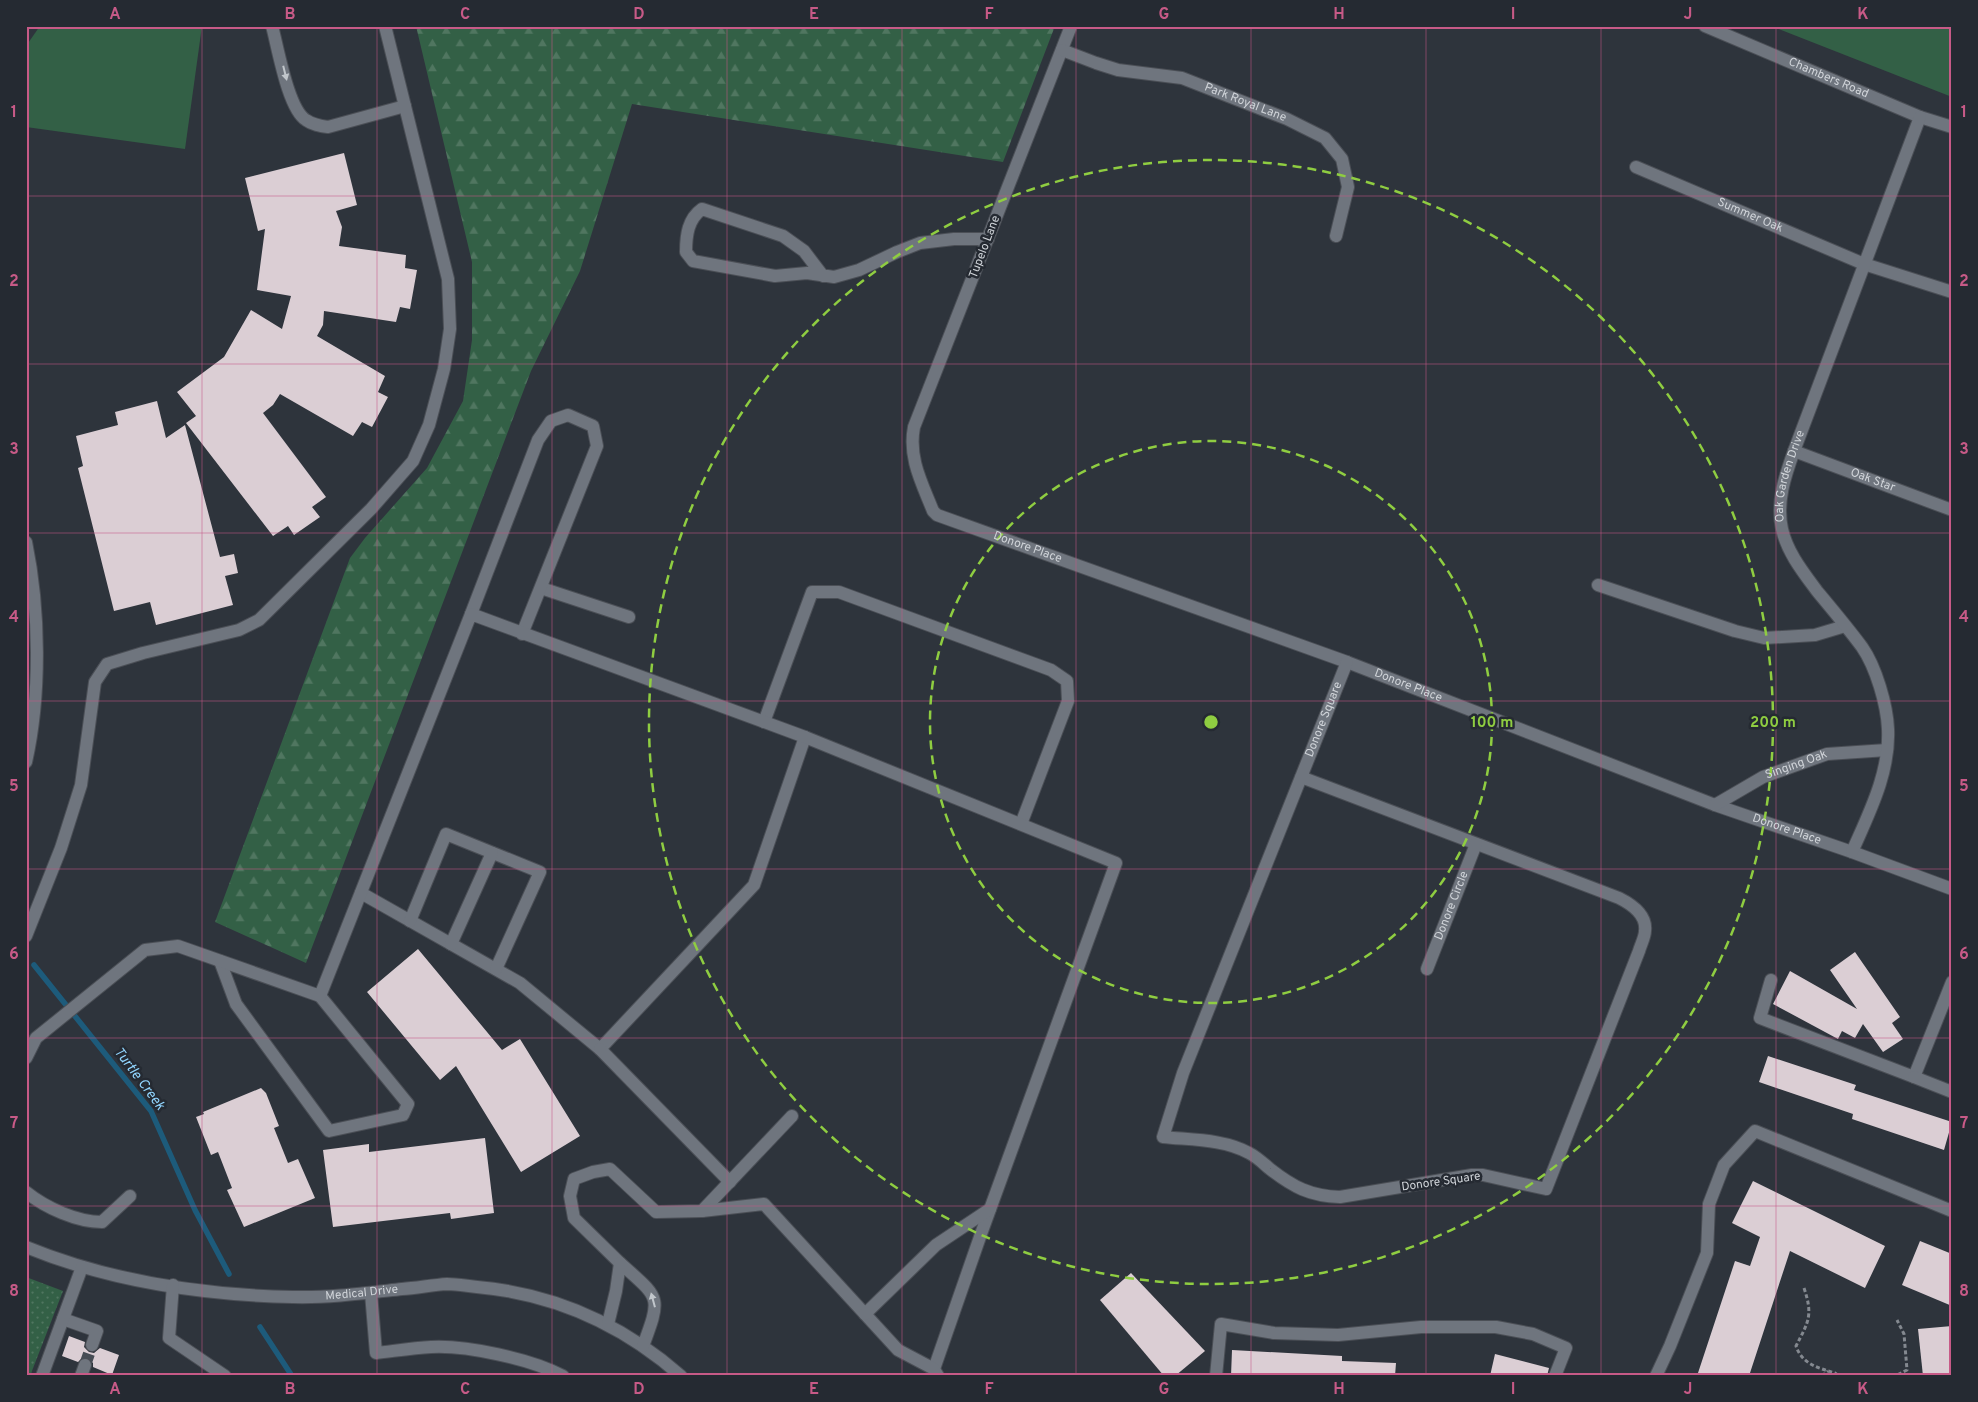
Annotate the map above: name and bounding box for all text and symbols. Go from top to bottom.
text: A [109,5,121,25]
text: B [284,5,296,25]
text: C [460,5,470,25]
text: D [633,5,645,25]
text: E [809,5,819,25]
text: F [984,5,994,25]
text: G [1159,5,1169,25]
text: H [1333,5,1345,25]
text: I [1511,5,1515,25]
text: J [1684,5,1692,25]
text: K [1857,5,1869,25]
street label: Chambers Road [1786,54,1871,102]
one-way arrow [281,66,289,81]
street label: Park Royal Lane [1202,79,1289,126]
text: 1 [11,103,17,123]
text: 1 [1961,103,1967,123]
street label: Summer Oak [1715,194,1785,237]
street label: Tupelo Lane [966,213,1004,281]
text: 2 [9,272,19,292]
text: 2 [1959,272,1969,292]
street label: Oak Garden Drive [1772,428,1809,523]
text: 3 [9,440,19,460]
text: 3 [1959,440,1969,460]
street label: Oak Star [1848,465,1898,496]
street label: Donore Place [991,528,1064,567]
text: 4 [9,608,19,628]
text: 4 [1959,608,1969,628]
street label: Donore Place [1372,665,1445,706]
street label: Donore Square [1302,679,1346,760]
centre of rings [1202,713,1220,731]
text: 100 m [1471,714,1513,733]
text: 200 m [1750,714,1796,733]
street label: Singing Oak [1763,747,1830,784]
text: 5 [9,777,19,797]
text: 5 [1959,777,1969,797]
street label: Donore Place [1750,810,1823,849]
street label: Donore Circle [1431,869,1473,943]
text: 6 [9,945,19,965]
text: 6 [1959,945,1969,965]
water label: Turtle Creek [110,1044,169,1115]
text: 7 [10,1114,18,1134]
text: 7 [1960,1114,1968,1134]
street label: Donore Square [1400,1169,1482,1195]
street label: Medical Drive [325,1281,399,1304]
text: 8 [9,1282,19,1302]
text: 8 [1959,1282,1969,1302]
one-way arrow [649,1292,657,1308]
text: A [109,1380,121,1400]
text: B [284,1380,296,1400]
text: C [460,1380,470,1400]
text: D [633,1380,645,1400]
text: E [809,1380,819,1400]
text: F [984,1380,994,1400]
text: G [1159,1380,1169,1400]
text: H [1333,1380,1345,1400]
text: I [1511,1380,1515,1400]
text: J [1684,1380,1692,1400]
text: K [1857,1380,1869,1400]

